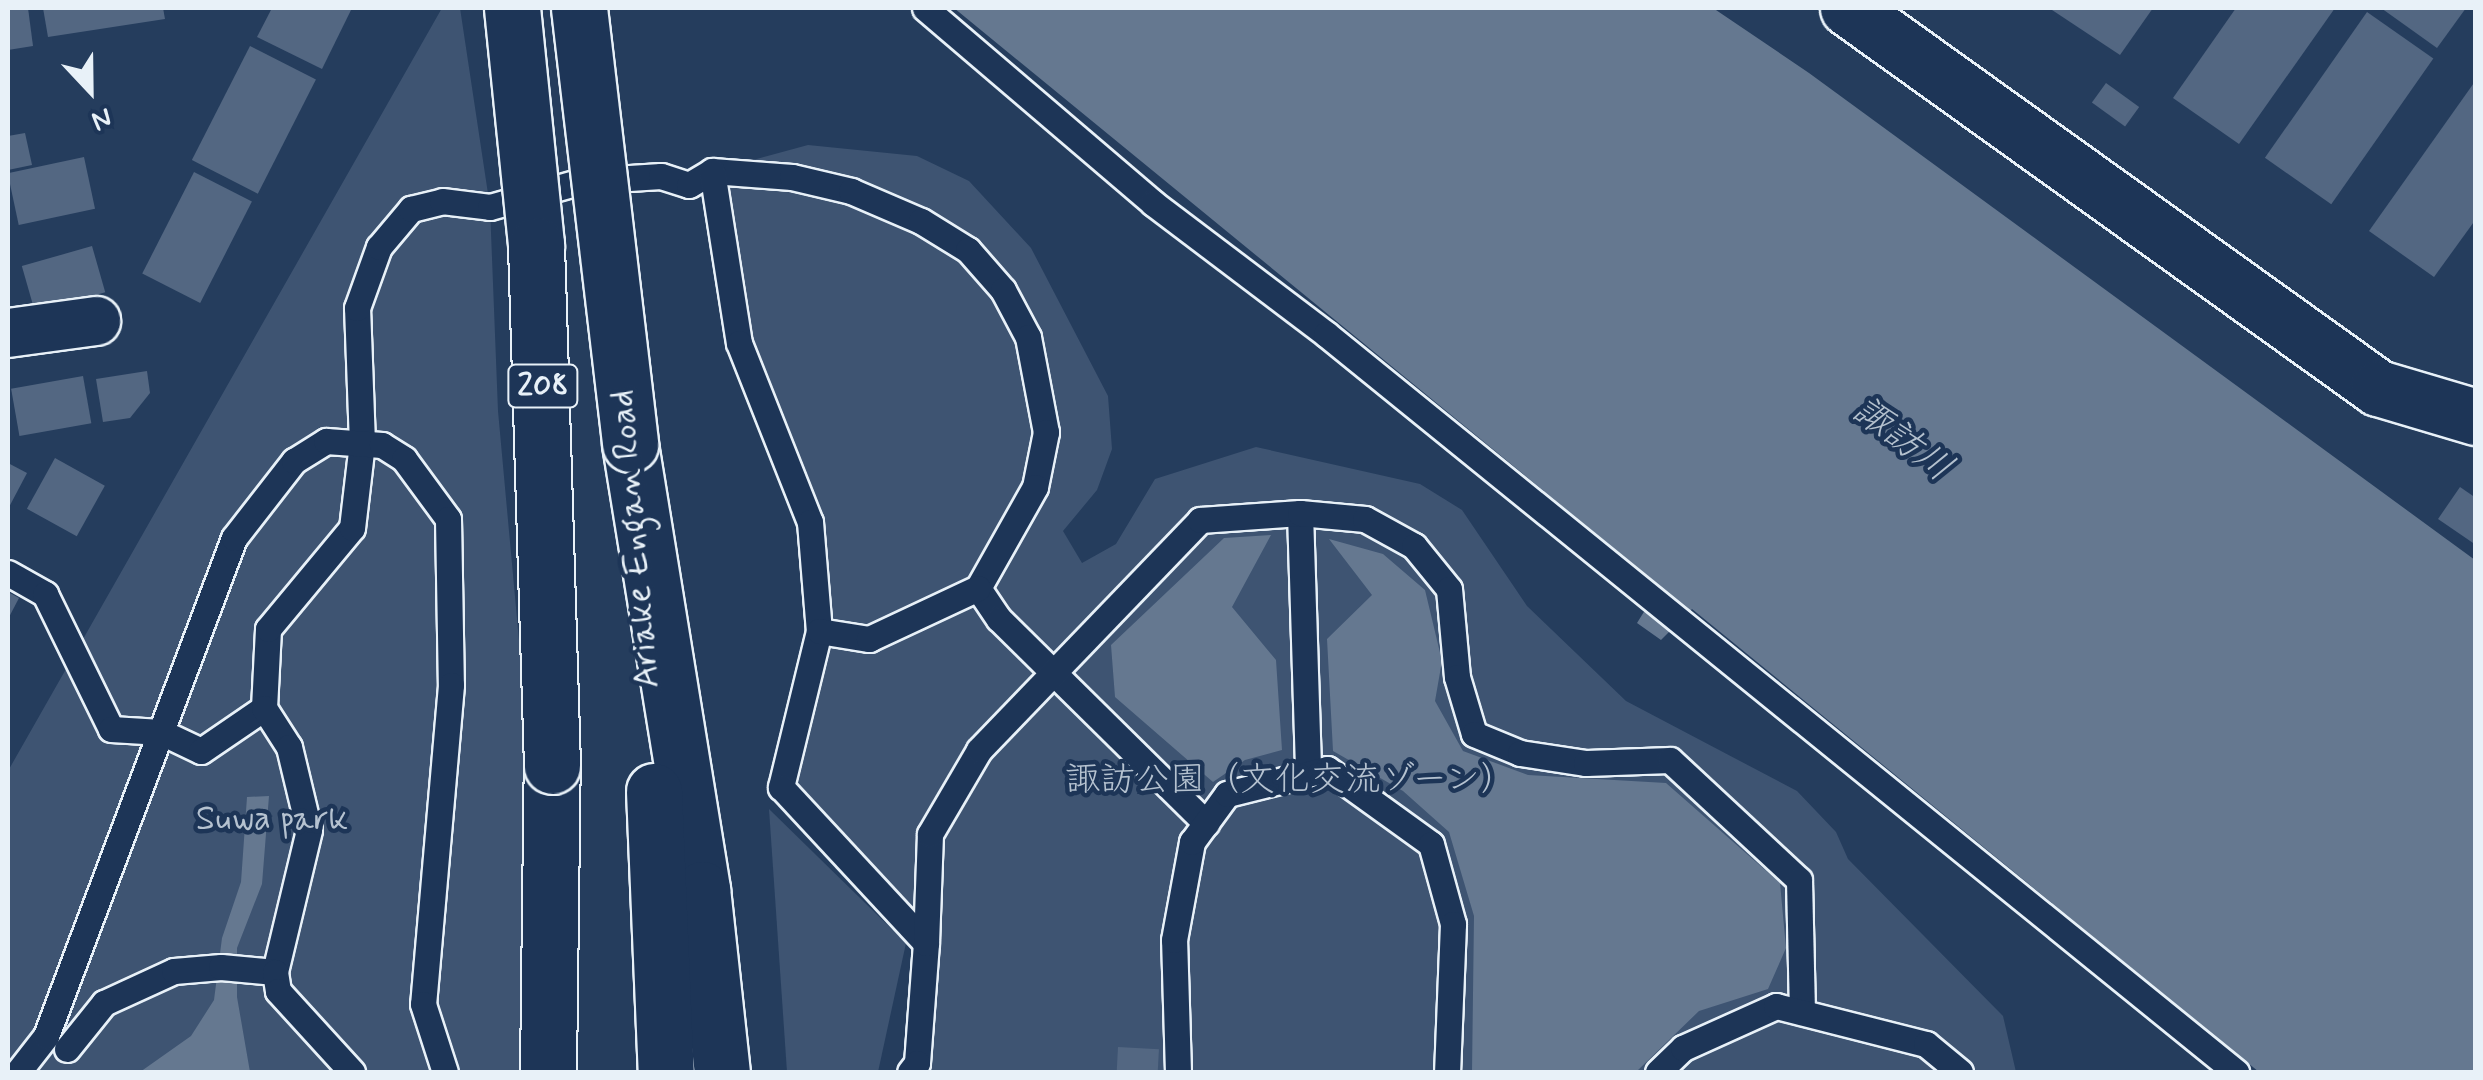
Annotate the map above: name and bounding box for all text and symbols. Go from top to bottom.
north arrow [40,40,140,140]
text: N [86,98,117,139]
road number: 208 [506,359,580,413]
water label: 諏訪川 [1843,387,1961,493]
street label: Ariake Engan Road [601,392,669,686]
park label: 諏訪公園（文化交流ゾーン） [1064,759,1516,801]
park label: Suwa park [198,798,346,840]

